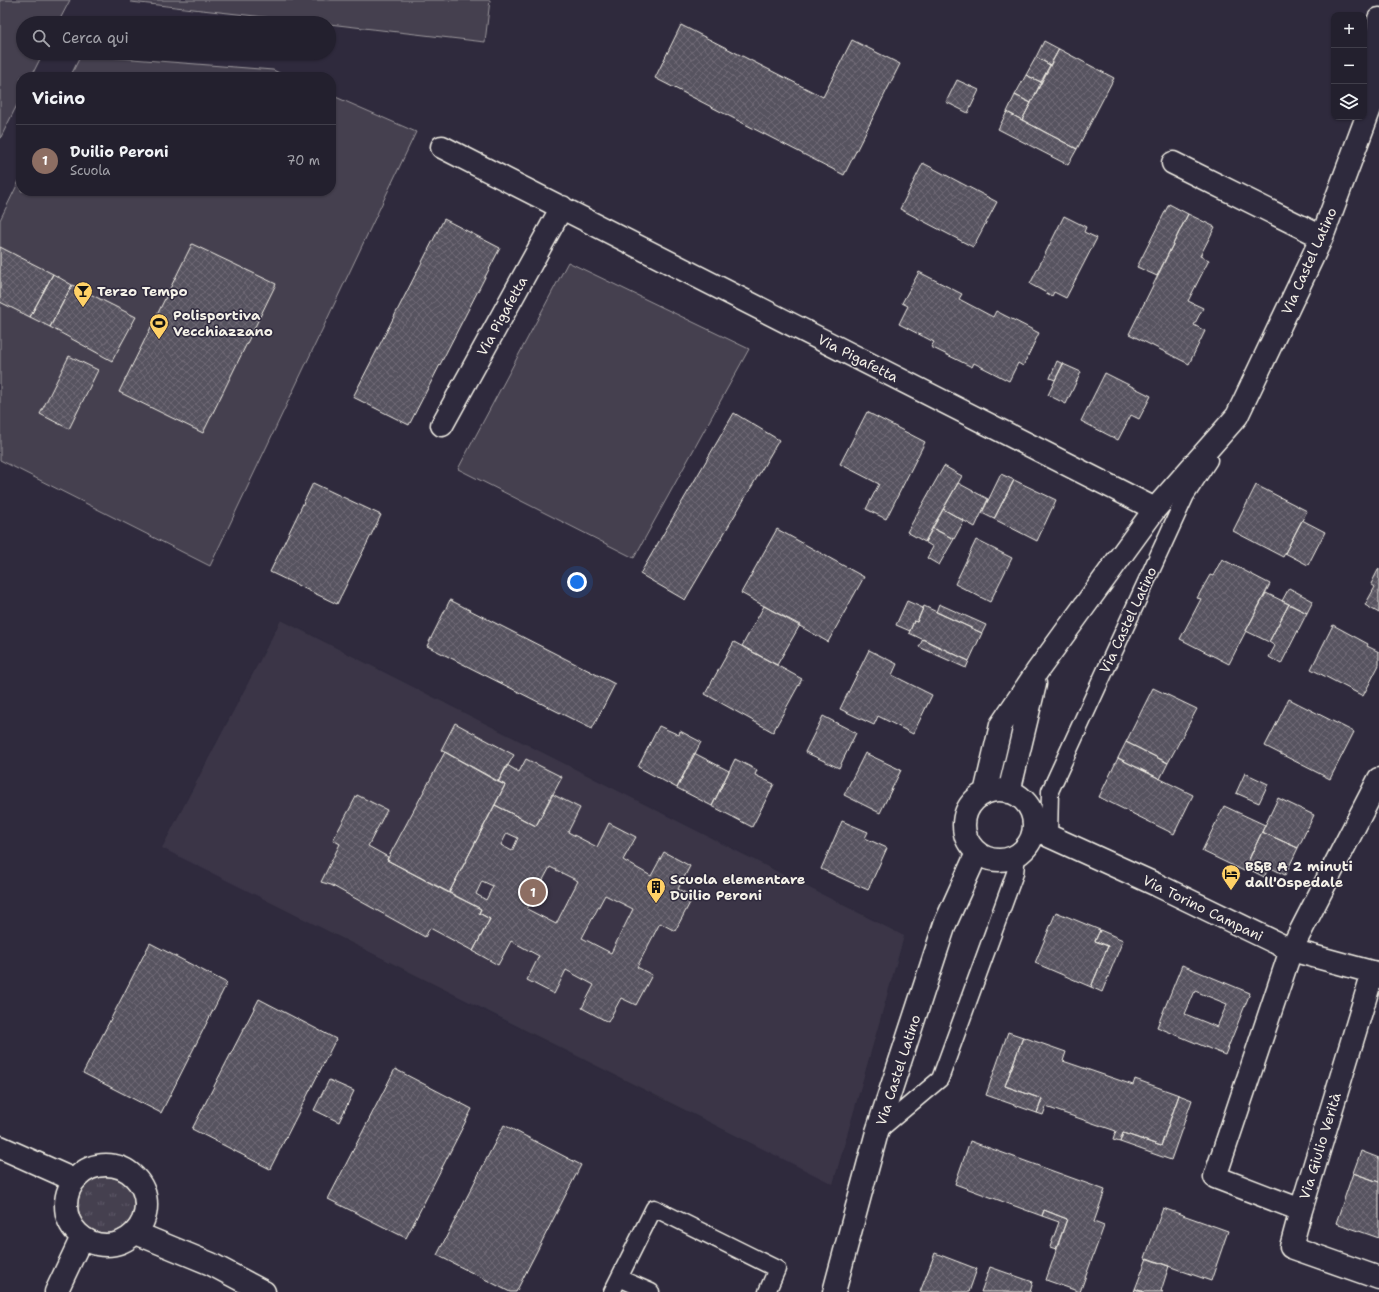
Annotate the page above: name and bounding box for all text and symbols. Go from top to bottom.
map controls [1331,12,1367,120]
button: + [1331,12,1367,48]
search box [16,16,336,60]
icon: search [30,27,52,49]
text: Cerca qui [62,28,129,48]
button: − [1331,48,1367,84]
button: layers [1331,84,1367,120]
text: Vicino [32,87,85,109]
text: Duilio Peroni [70,142,168,162]
text: 1 [42,152,48,169]
text: 70 m [286,152,320,169]
text: Scuola [70,162,110,179]
street label: Via Castel Latino [1277,205,1341,317]
street label: Via Pigafetta [473,273,531,359]
bar icon: Terzo Tempo [72,280,94,308]
place label: Terzo Tempo [97,282,188,300]
place label: Polisportiva Vecchiazzano [173,306,273,340]
sports icon: Polisportiva Vecchiazzano [148,312,170,340]
street label: Via Pigafetta [815,330,902,386]
street label: Via Castel Latino [1095,564,1161,676]
your location [567,572,587,592]
place label: B&B A 2 minuti dall'Ospedale [1245,857,1353,891]
hotel icon: B&B A 2 minuti dall'Ospedale [1220,863,1242,891]
place label: Scuola elementare Duilio Peroni [670,870,805,904]
street label: Via Torino Campani [1140,871,1266,945]
building icon: Scuola elementare Duilio Peroni [645,876,667,904]
pin: 1 [520,877,546,907]
street label: Via Castel Latino [872,1012,924,1128]
street label: Via Giulio Verità [1295,1090,1345,1202]

